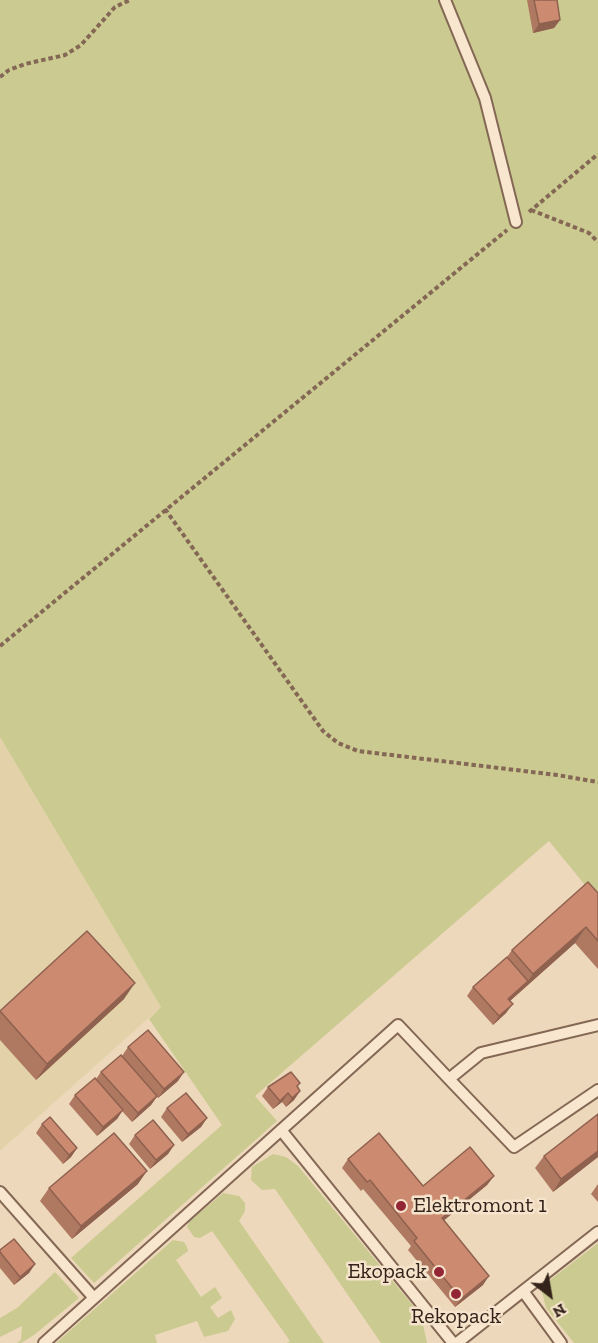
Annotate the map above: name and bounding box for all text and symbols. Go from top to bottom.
place label: Elektromont 1 [413,1193,547,1219]
marker: Elektromont 1 [394,1199,408,1213]
place label: Ekopack [347,1259,427,1285]
marker: Ekopack [432,1265,446,1279]
north arrow [520,1265,580,1325]
marker: Rekopack [449,1287,463,1301]
text: N [549,1300,570,1322]
place label: Rekopack [411,1304,501,1330]

